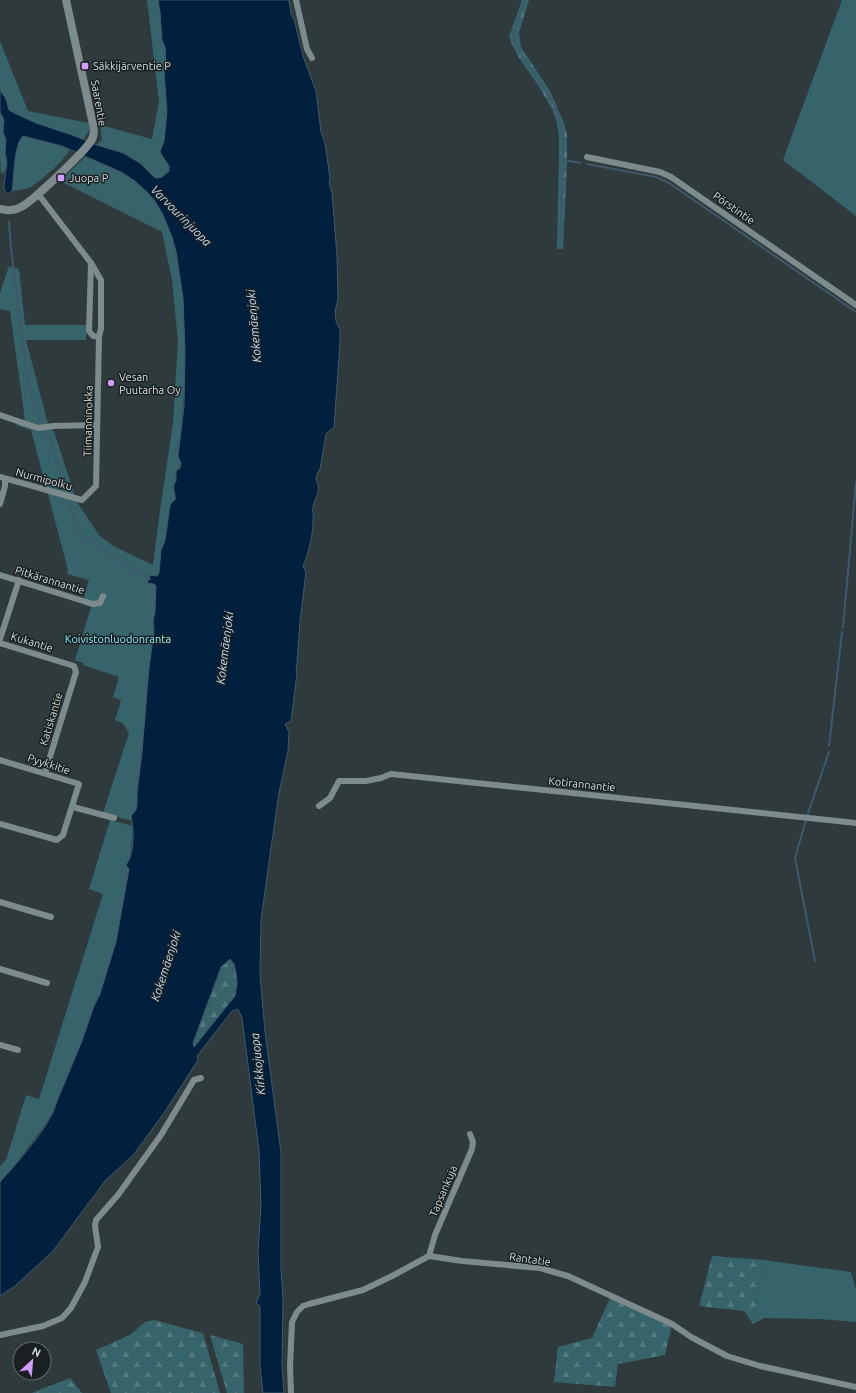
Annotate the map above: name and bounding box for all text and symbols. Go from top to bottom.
place label: Säkkijärventie P [93,60,171,72]
marker: Säkkijärventie P [80,61,90,71]
street label: Saarentie [89,79,109,127]
place label: Juopa P [69,172,109,184]
marker: Juopa P [56,173,66,183]
water label: Varvourinjuopa [149,183,215,249]
street label: Pörstintie [711,189,757,227]
water label: Kokemäenjoki [244,288,263,363]
place label: Vesan Puutarha Oy [119,371,181,396]
marker: Vesan Puutarha Oy [106,378,116,388]
street label: Tiimanninokka [81,385,95,457]
street label: Nurmipolku [14,466,74,492]
street label: Pitkärannantie [14,564,86,596]
water label: Kokemäenjoki [214,610,236,685]
street label: Kukantie [9,630,55,654]
park label: Koivistonluodonranta [65,633,171,645]
street label: Katiskantie [37,691,65,747]
street label: Pyykkitie [26,751,72,777]
street label: Kotirannantie [548,775,616,793]
water label: Kokemäenjoki [148,928,183,1003]
water label: Kirkkojuopa [248,1032,267,1096]
street label: Tapsankuja [427,1164,459,1218]
street label: Rantatie [508,1250,552,1268]
north arrow [12,1341,52,1381]
text: N [30,1345,43,1359]

